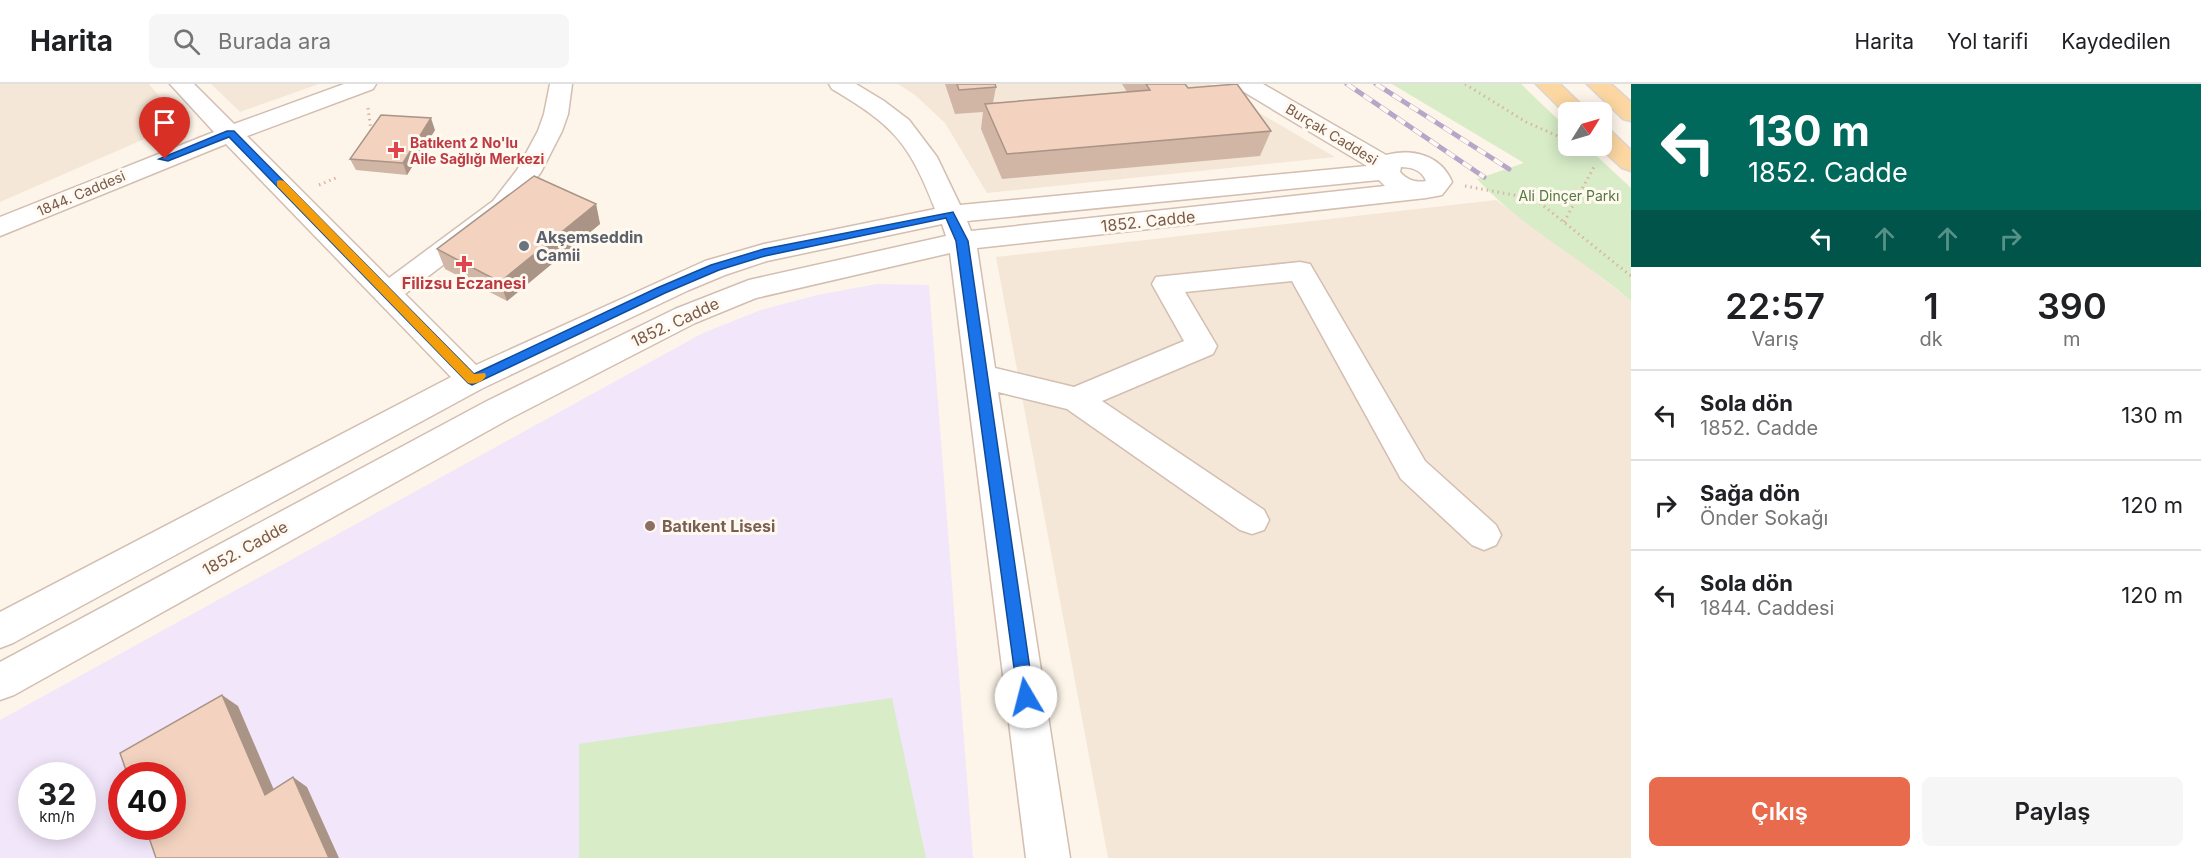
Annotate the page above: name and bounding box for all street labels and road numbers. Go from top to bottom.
street label: Burçak Caddesi [1283,100,1381,168]
street label: 1844. Caddesi [34,167,128,219]
street label: 1852. Cadde [1100,206,1196,236]
street label: 1852. Cadde [628,293,722,351]
street label: 1852. Cadde [199,516,291,580]

